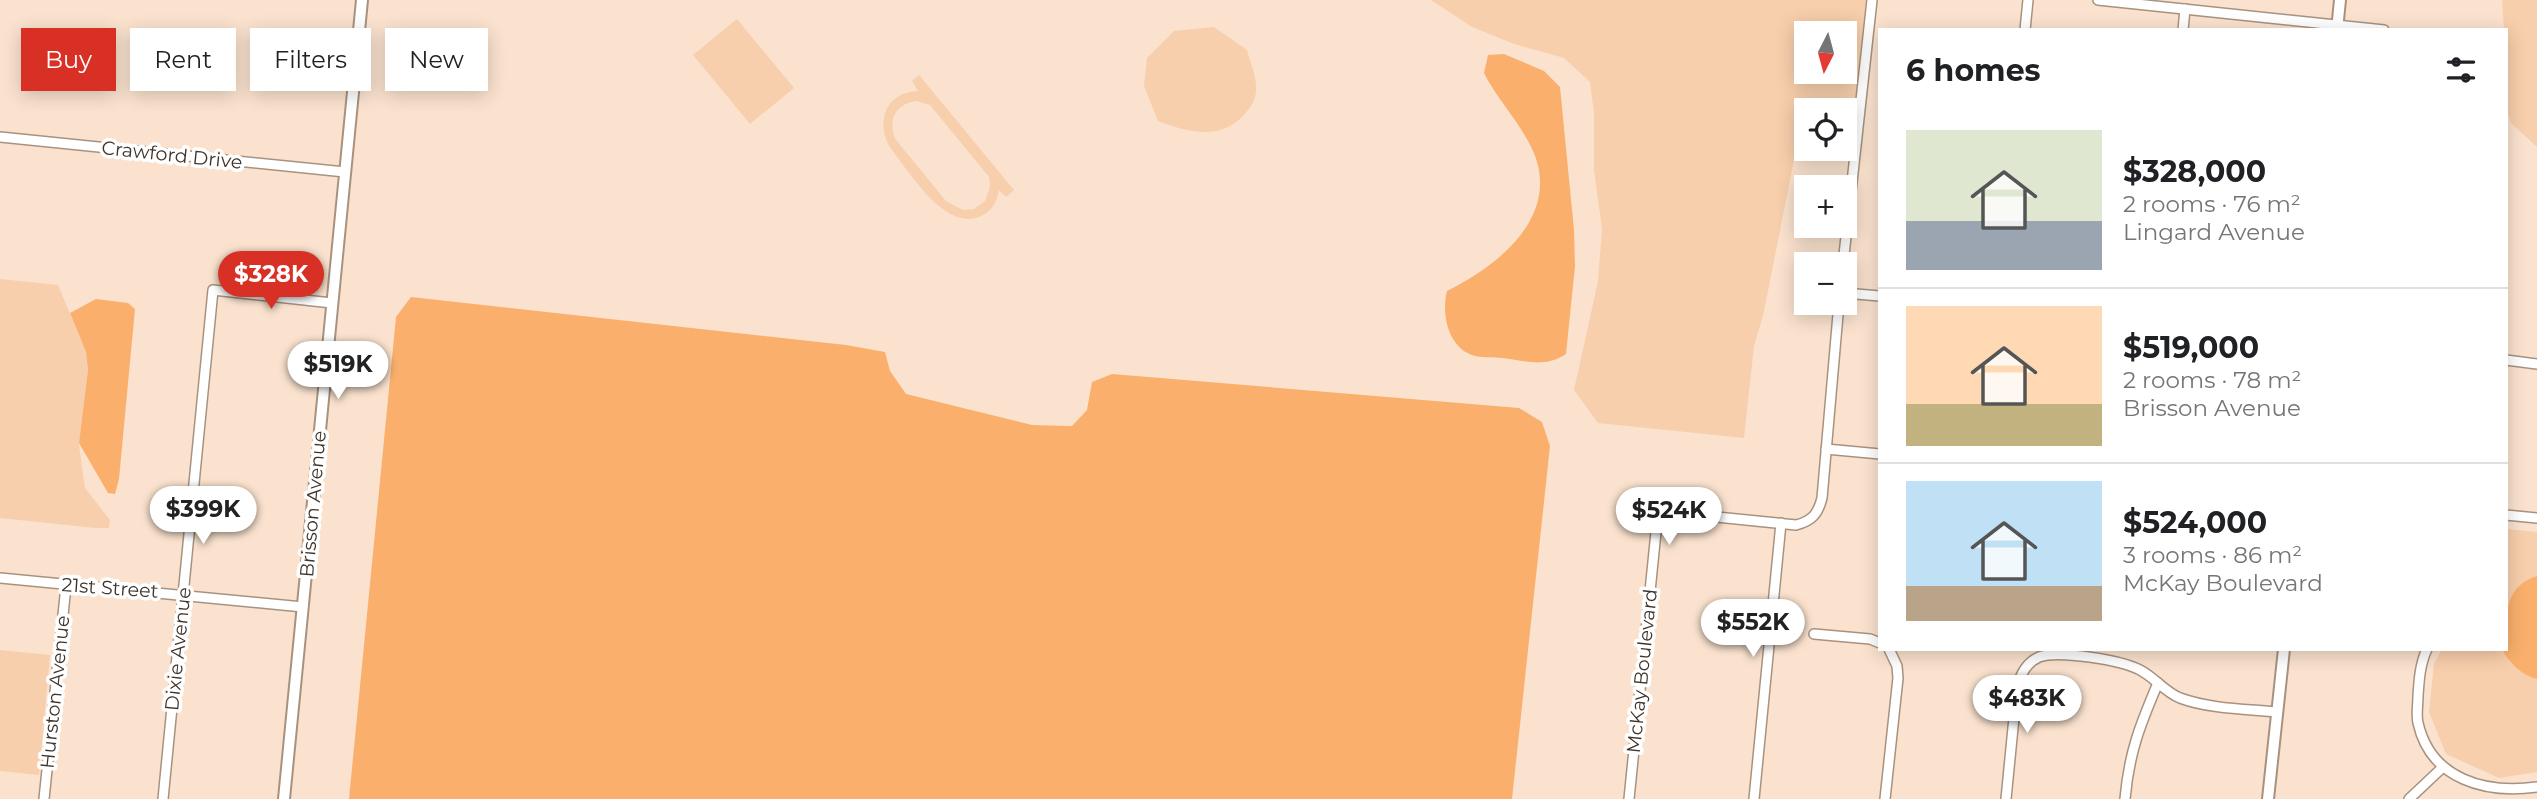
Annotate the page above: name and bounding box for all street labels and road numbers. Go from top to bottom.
street label: Crawford Drive [101,136,243,174]
street label: Brisson Avenue [295,430,331,578]
street label: 21st Street [61,573,159,603]
street label: Dixie Avenue [160,586,196,712]
street label: McKay Boulevard [1622,588,1662,754]
street label: Hurston Avenue [36,614,74,770]

